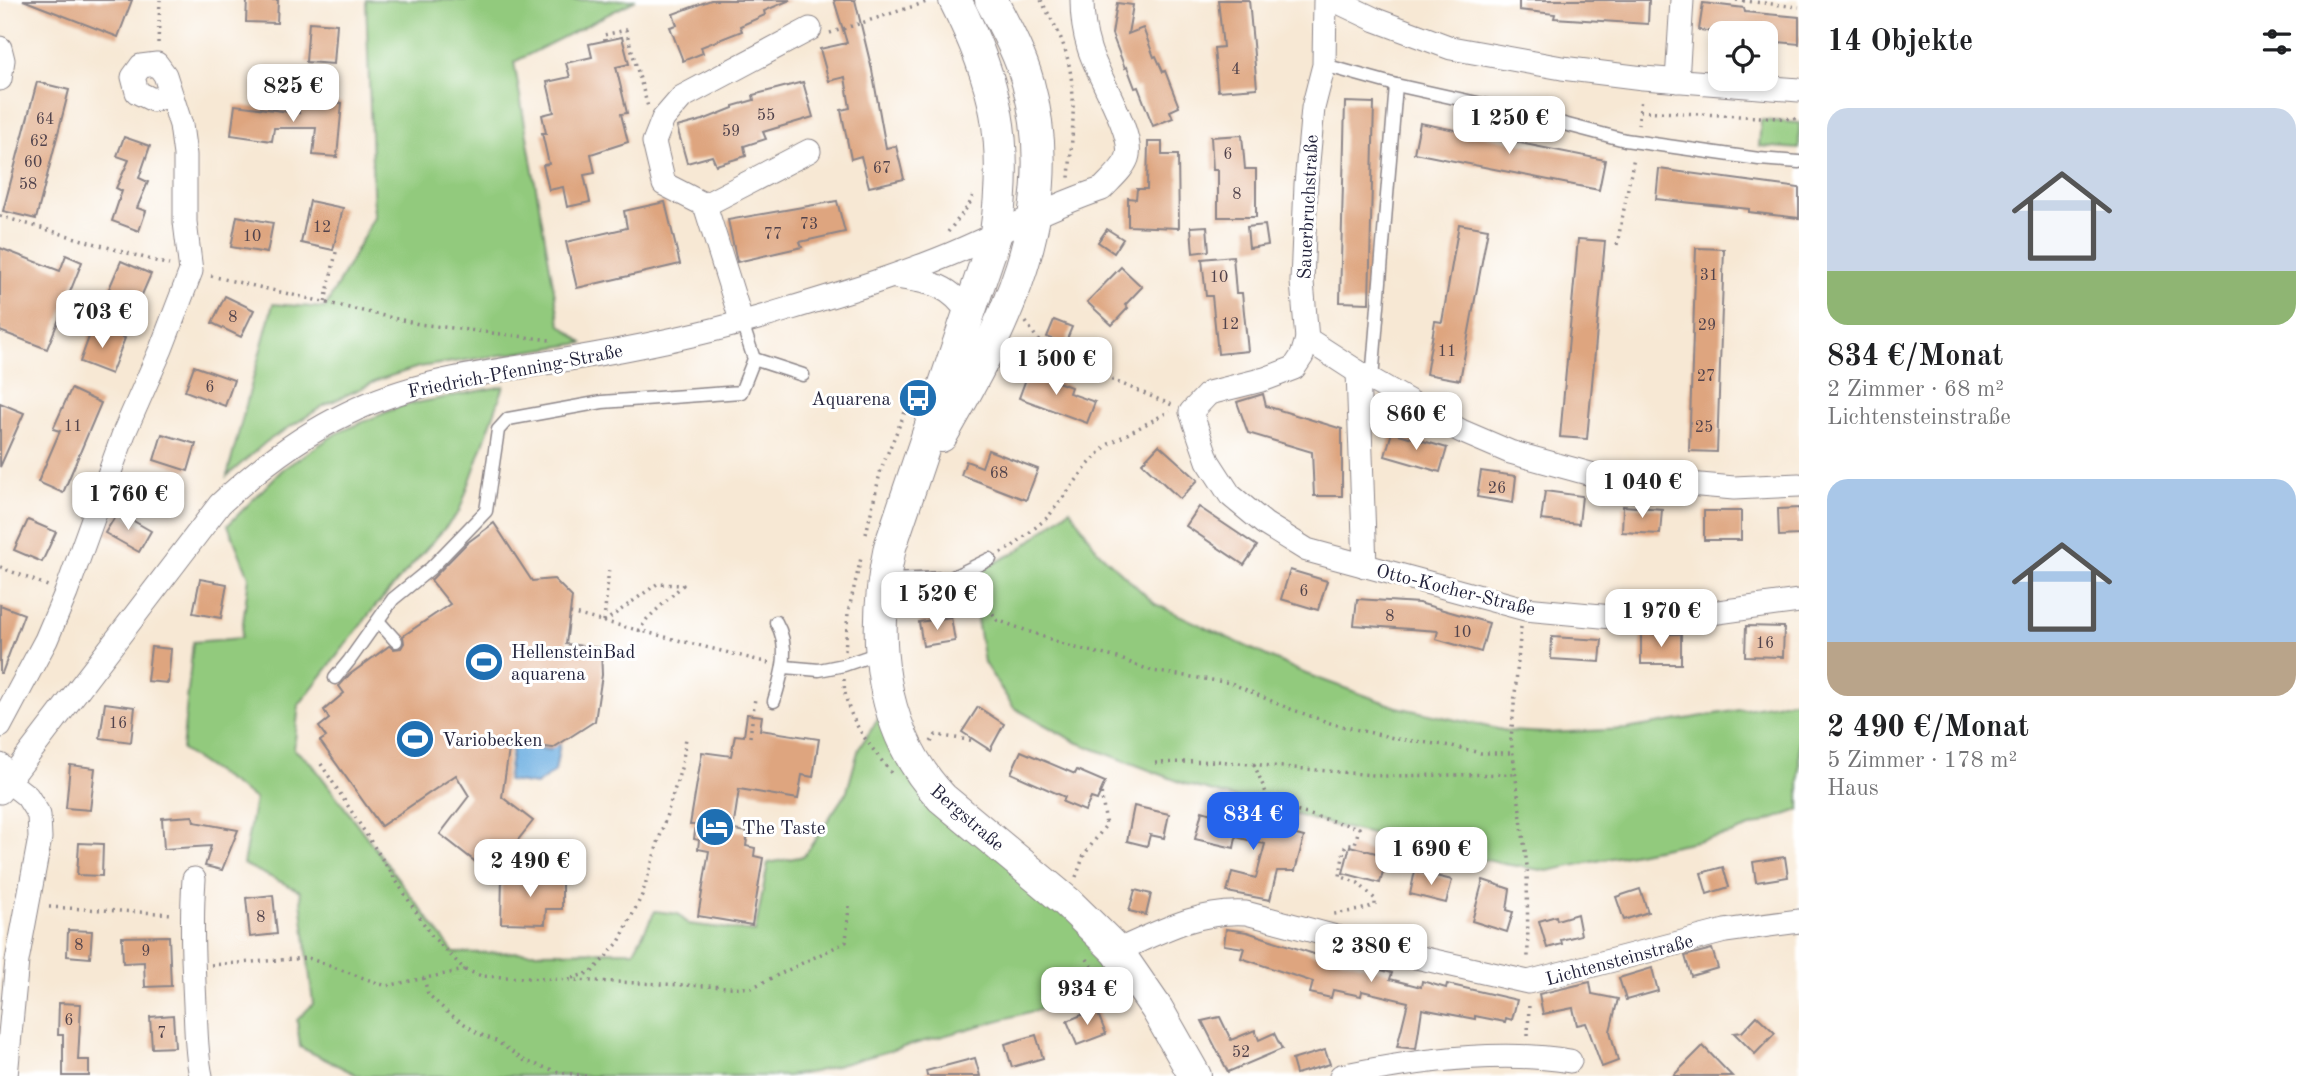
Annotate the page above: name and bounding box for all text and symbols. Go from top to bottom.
map controls [1708,21,1778,91]
button: locate [1708,21,1778,91]
icon: filters [2258,23,2296,61]
text: 14 Objekte [1827,27,1973,57]
house number: 4 [1231,62,1241,78]
pin: 825 € [244,64,342,124]
text: 825 € [263,75,323,98]
pin: 1 250 € [1444,96,1574,156]
text: 1 250 € [1469,107,1549,130]
house number: 55 [757,108,775,124]
house number: 64 [36,112,54,128]
house number: 59 [722,124,740,140]
house number: 62 [30,134,48,150]
street label: Sauerbruchstraße [1296,134,1323,280]
house number: 6 [1223,147,1233,163]
icon: home [1999,153,2125,279]
house number: 60 [24,155,42,171]
house number: 67 [873,161,891,177]
house number: 58 [19,177,37,193]
house number: 8 [1232,187,1242,203]
house number: 73 [800,217,818,233]
house number: 12 [313,220,331,236]
house number: 77 [764,227,782,243]
house number: 10 [243,229,261,245]
house number: 31 [1700,268,1718,284]
house number: 10 [1210,270,1228,286]
pin: 703 € [53,290,151,350]
text: 703 € [72,301,132,324]
house number: 8 [228,310,238,326]
house number: 12 [1221,317,1239,333]
house number: 29 [1698,318,1716,334]
pin: 1 500 € [991,338,1121,397]
street label: Friedrich-Pfenning-Straße [406,342,625,403]
text: 834 €/Monat [1827,342,2003,372]
house number: 11 [1438,344,1456,360]
text: 1 500 € [1016,348,1096,371]
house number: 27 [1697,369,1715,385]
bus stop icon: Aquarena [897,377,939,419]
text: 2 Zimmer · 68 m² [1827,378,2004,401]
house number: 6 [205,380,215,396]
place label: Aquarena [811,391,892,410]
pin: 860 € [1367,392,1465,452]
text: 860 € [1386,403,1446,426]
text: Lichtensteinstraße [1827,406,2011,429]
house number: 11 [64,419,82,435]
house number: 25 [1695,420,1713,436]
pin: 1 040 € [1577,461,1707,520]
house number: 68 [990,466,1008,482]
text: 1 040 € [1602,471,1682,494]
pin: 1 760 € [63,472,193,532]
house number: 26 [1488,481,1506,497]
text: 1 760 € [88,483,168,506]
icon: home [1999,524,2125,650]
street label: Otto-Kocher-Straße [1374,562,1537,620]
pin: 1 520 € [872,572,1002,632]
text: 1 520 € [897,583,977,606]
house number: 6 [1299,584,1309,600]
pin: 1 970 € [1596,590,1726,649]
text: 1 970 € [1621,600,1701,623]
house number: 8 [1385,609,1395,625]
house number: 10 [1453,625,1471,641]
house number: 16 [1756,636,1774,652]
sports icon: HellensteinBad aquarena [463,641,505,683]
place label: HellensteinBad aquarena [511,644,635,685]
text: 2 490 €/Monat [1827,713,2029,743]
house number: 16 [109,716,127,732]
sports icon: Variobecken [394,718,436,760]
place label: Variobecken [442,732,543,751]
text: 5 Zimmer · 178 m² [1827,749,2017,772]
text: Haus [1827,777,1879,800]
street label: Bergstraße [926,782,1007,856]
pin: 834 € [1204,792,1302,852]
text: 834 € [1223,803,1283,826]
hotel icon: The Taste [694,806,736,848]
place label: The Taste [742,820,826,839]
pin: 1 690 € [1366,828,1496,887]
text: 1 690 € [1391,838,1471,861]
pin: 2 490 € [465,839,595,899]
text: 2 490 € [490,850,570,873]
house number: 8 [256,910,266,926]
pin: 2 380 € [1306,925,1436,984]
street label: Lichtensteinstraße [1544,933,1696,990]
text: 2 380 € [1331,935,1411,958]
house number: 8 [74,938,84,954]
house number: 9 [141,944,151,960]
pin: 934 € [1038,968,1136,1027]
text: 934 € [1057,978,1117,1001]
house number: 6 [64,1013,74,1029]
house number: 7 [157,1026,167,1042]
house number: 52 [1232,1045,1250,1061]

